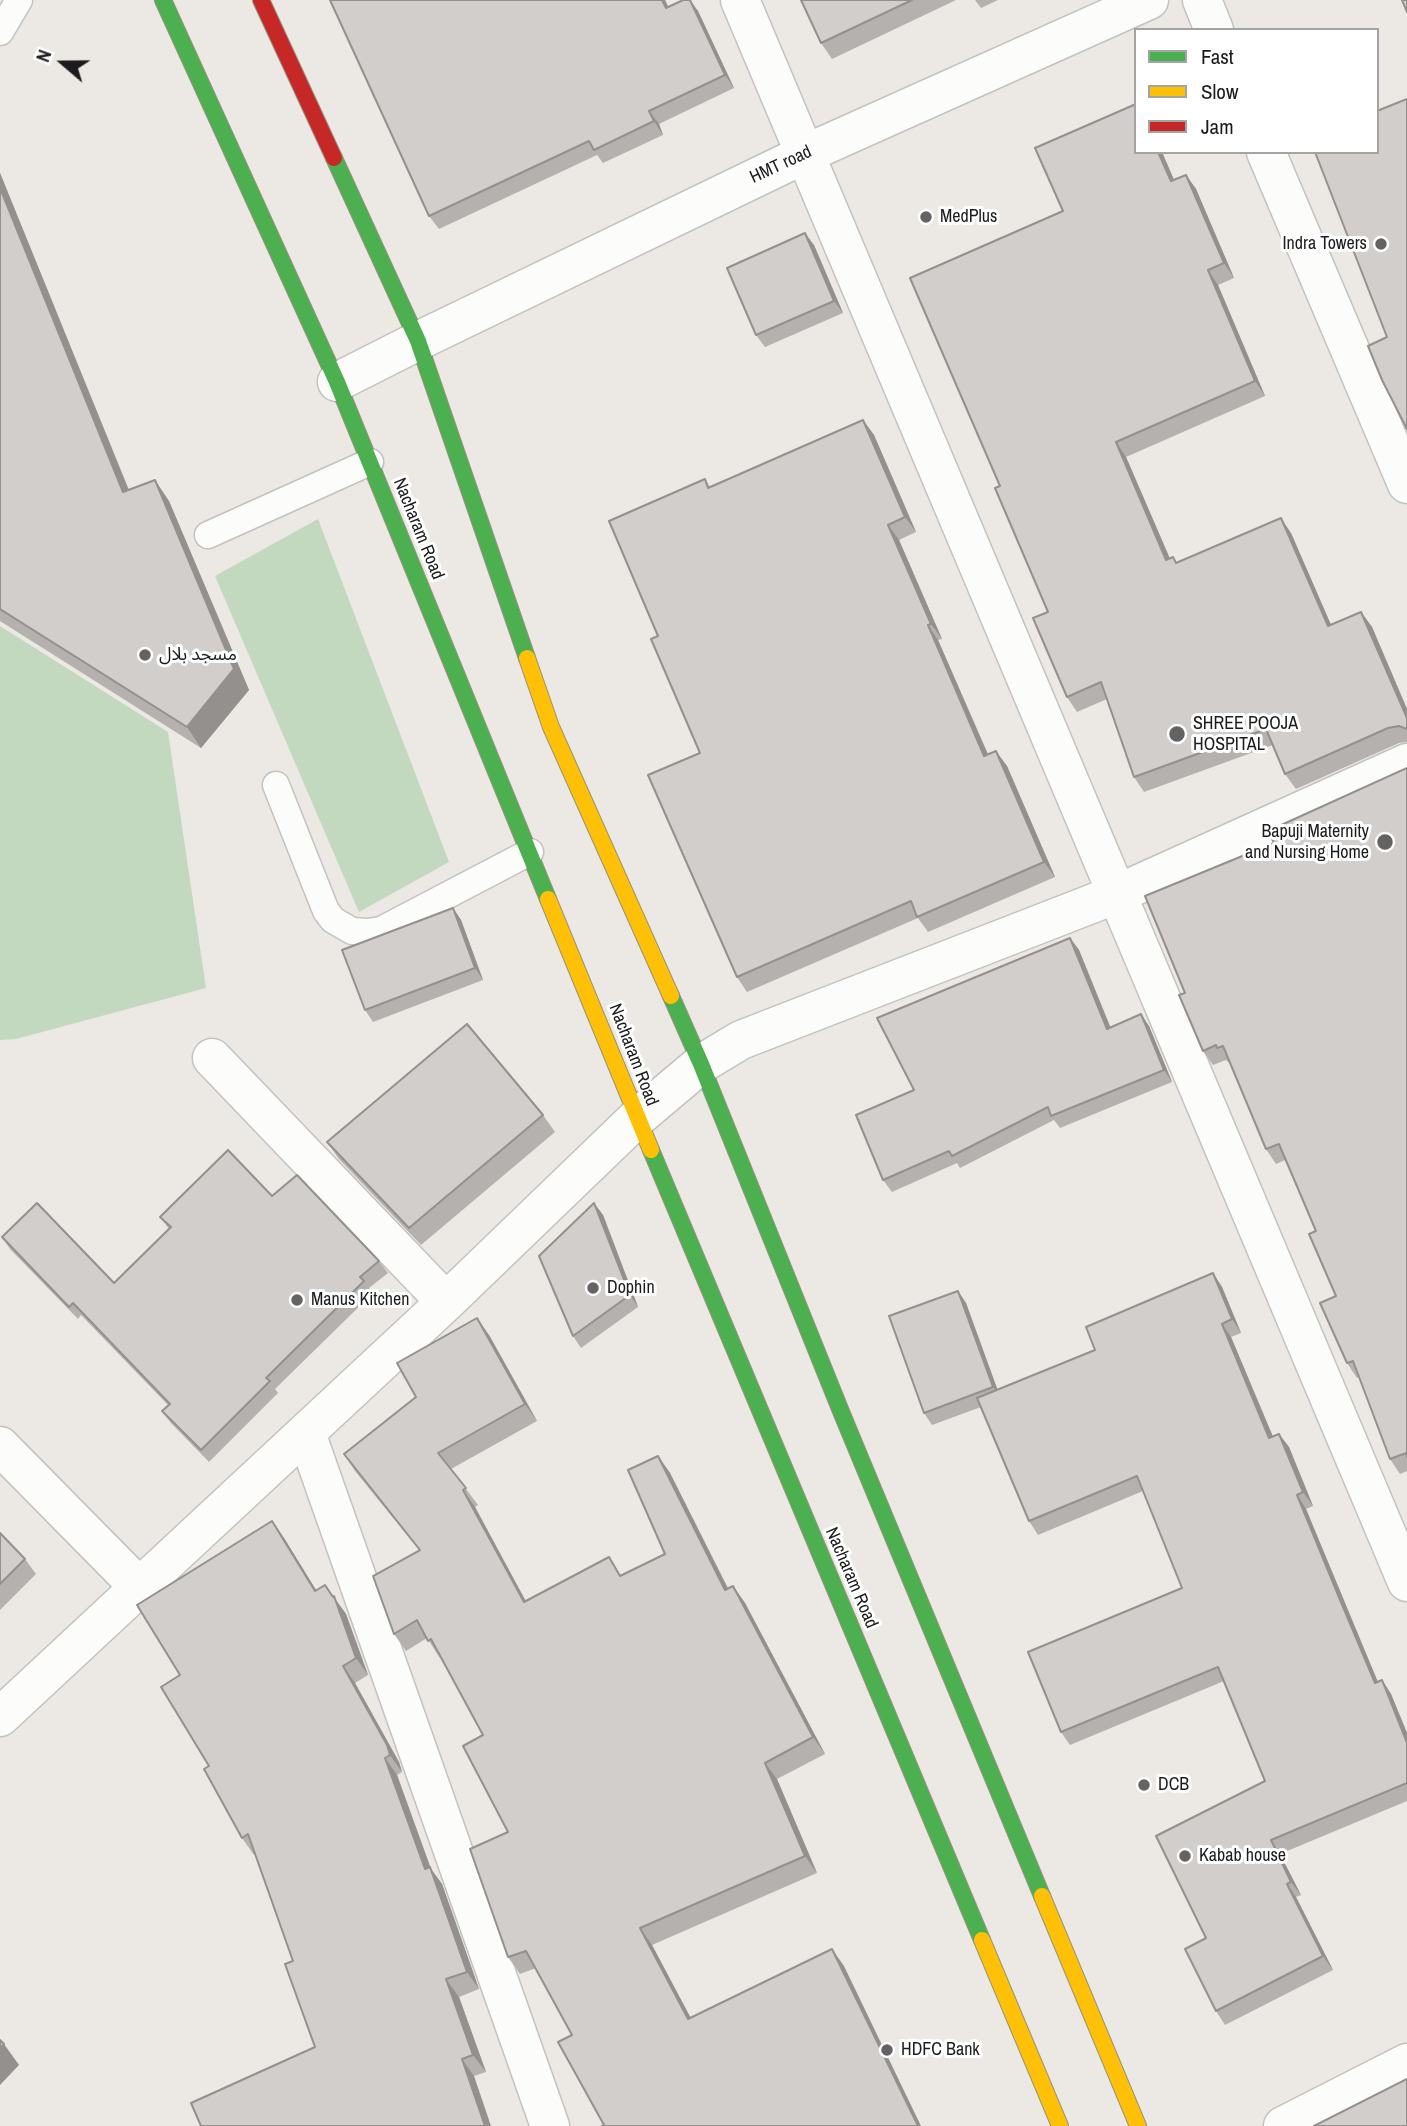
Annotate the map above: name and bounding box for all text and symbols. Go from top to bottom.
north arrow [28,28,98,98]
legend [1134,28,1379,154]
text: Fast [1201,42,1234,71]
text: N [29,46,57,66]
text: Slow [1201,77,1238,106]
text: Jam [1201,112,1234,141]
street label: HMT road [747,141,815,189]
place label: MedPlus [940,206,997,228]
marker: MedPlus [918,209,934,225]
place label: Indra Towers [1283,233,1367,255]
marker: Indra Towers [1373,236,1389,252]
street label: Nacharam Road [388,475,448,583]
place label: مسجد بلال [159,644,237,666]
marker: مسجد بلال [137,647,153,663]
place label: SHREE POOJA HOSPITAL [1193,713,1298,756]
marker: SHREE POOJA HOSPITAL [1167,724,1187,744]
place label: Bapuji Maternity and Nursing Home [1245,821,1369,864]
marker: Bapuji Maternity and Nursing Home [1375,832,1395,852]
street label: Nacharam Road [604,1001,662,1109]
place label: Dophin [607,1277,655,1299]
marker: Dophin [585,1280,601,1296]
place label: Manus Kitchen [311,1289,409,1311]
marker: Manus Kitchen [289,1292,305,1308]
street label: Nacharam Road [820,1524,882,1632]
place label: DCB [1158,1774,1189,1796]
marker: DCB [1136,1777,1152,1793]
place label: Kabab house [1199,1845,1286,1867]
marker: Kabab house [1177,1848,1193,1864]
place label: HDFC Bank [901,2039,980,2061]
marker: HDFC Bank [879,2042,895,2058]

